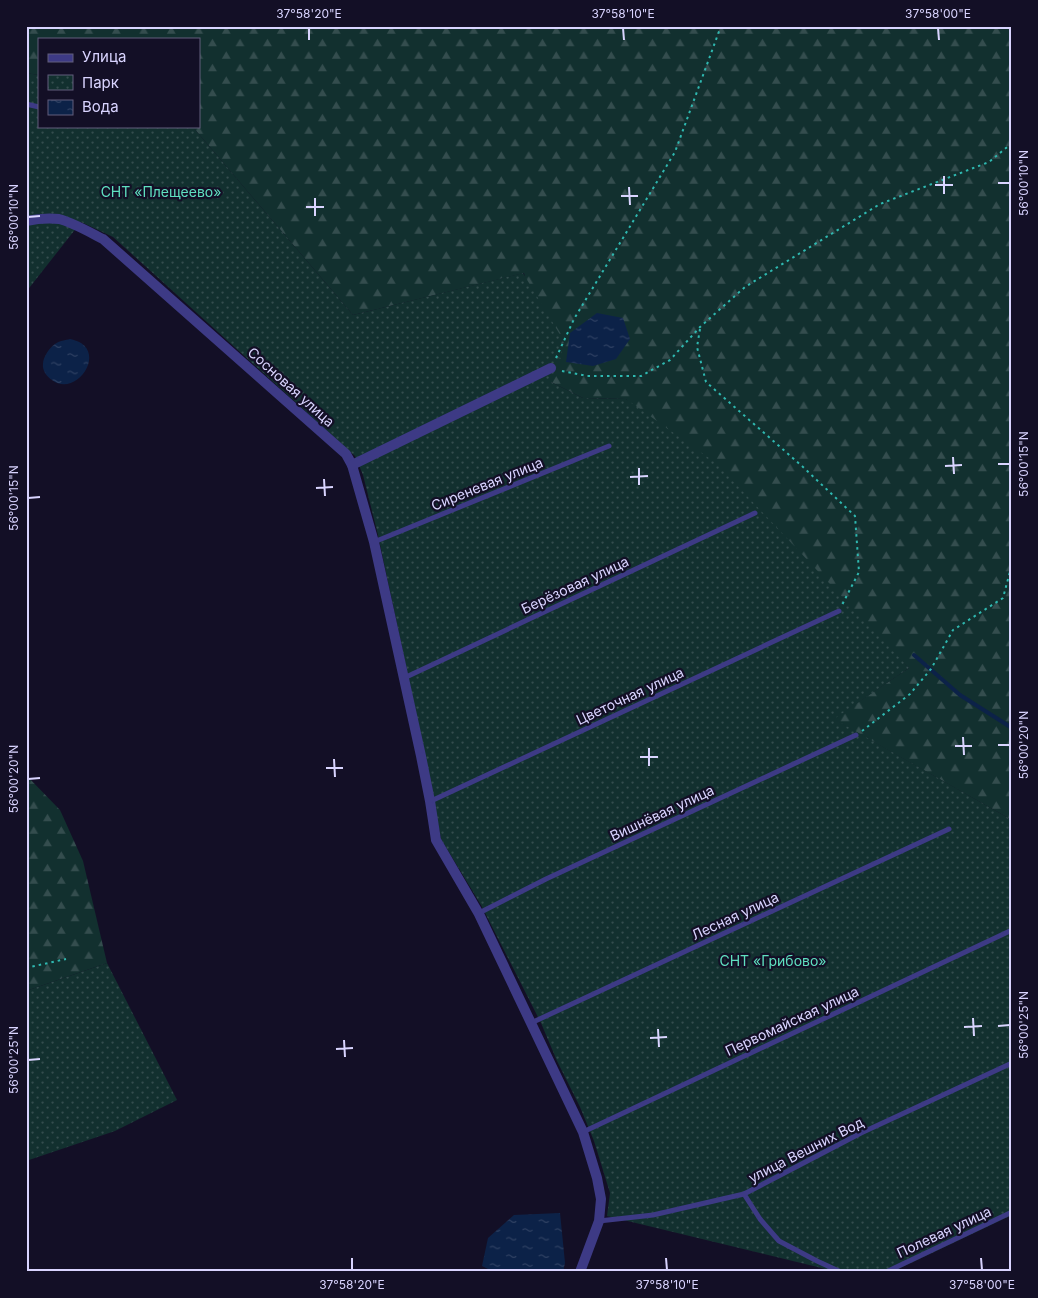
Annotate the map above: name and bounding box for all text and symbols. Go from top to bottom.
text: 37°58'20"E [276,6,342,21]
text: 37°58'10"E [591,6,655,21]
text: 37°58'00"E [905,6,971,21]
legend [38,38,200,128]
text: Улица [82,47,126,66]
text: Парк [82,73,119,92]
text: Вода [82,97,119,116]
text: 56°00'10"N [1016,150,1031,216]
park label: СНТ «Плещеево» [101,183,221,200]
text: 56°00'10"N [6,184,21,250]
street label: Сосновая улица [245,343,338,430]
text: 56°00'15"N [1016,431,1031,497]
street label: Сиреневая улица [428,453,545,514]
text: 56°00'15"N [6,465,21,531]
street label: Берёзовая улица [518,552,631,617]
street label: Цветочная улица [573,663,686,728]
text: 56°00'20"N [1016,711,1031,779]
text: 56°00'20"N [6,745,21,813]
street label: Вишнёвая улица [607,781,716,844]
street label: Лесная улица [688,888,781,943]
park label: СНТ «Грибово» [719,952,827,969]
street label: Первомайская улица [722,982,861,1059]
text: 56°00'25"N [1016,991,1031,1059]
text: 56°00'25"N [6,1026,21,1094]
street label: улица Вешних Вод [745,1113,866,1186]
street label: Полевая улица [894,1202,994,1261]
text: 37°58'20"E [319,1277,385,1292]
text: 37°58'10"E [635,1277,699,1292]
text: 37°58'00"E [949,1277,1015,1292]

